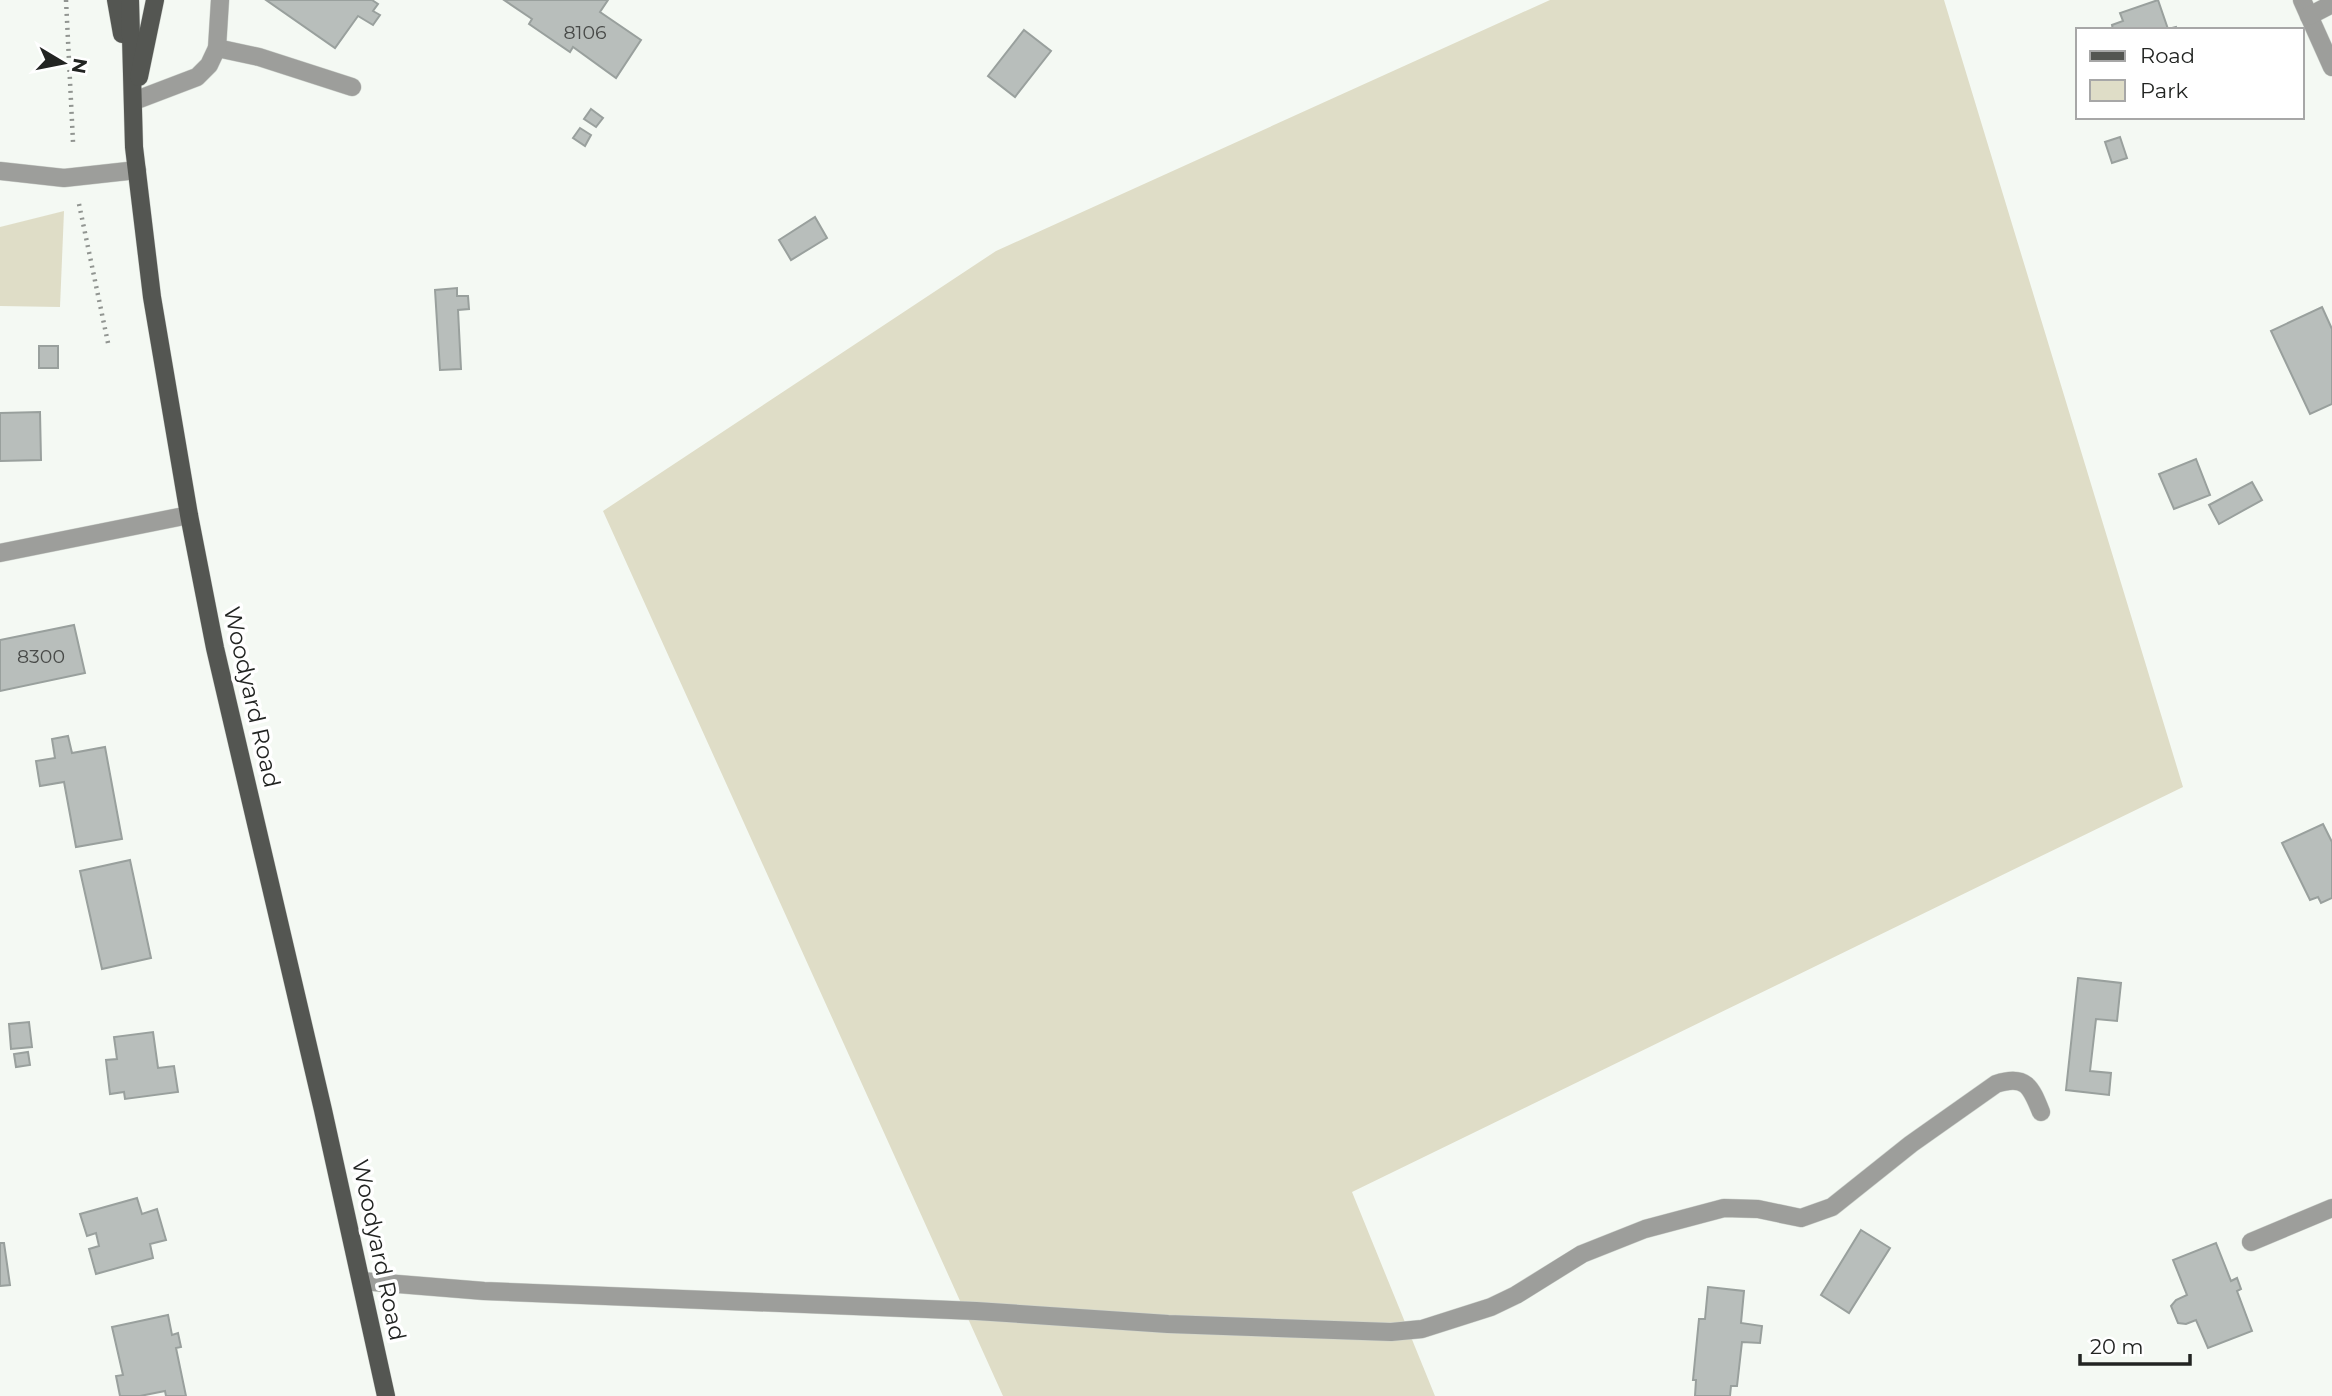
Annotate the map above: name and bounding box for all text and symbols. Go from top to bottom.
house number: 8106 [563,21,607,44]
north arrow [28,28,98,98]
legend [2076,28,2304,119]
text: Road [2140,43,2195,68]
text: N [67,56,92,75]
text: Park [2140,78,2188,103]
street label: Woodyard Road [218,604,286,790]
house number: 8300 [17,645,65,668]
street label: Woodyard Road [346,1157,412,1343]
scale bar [2080,1322,2190,1366]
text: 20 m [2090,1334,2144,1359]

